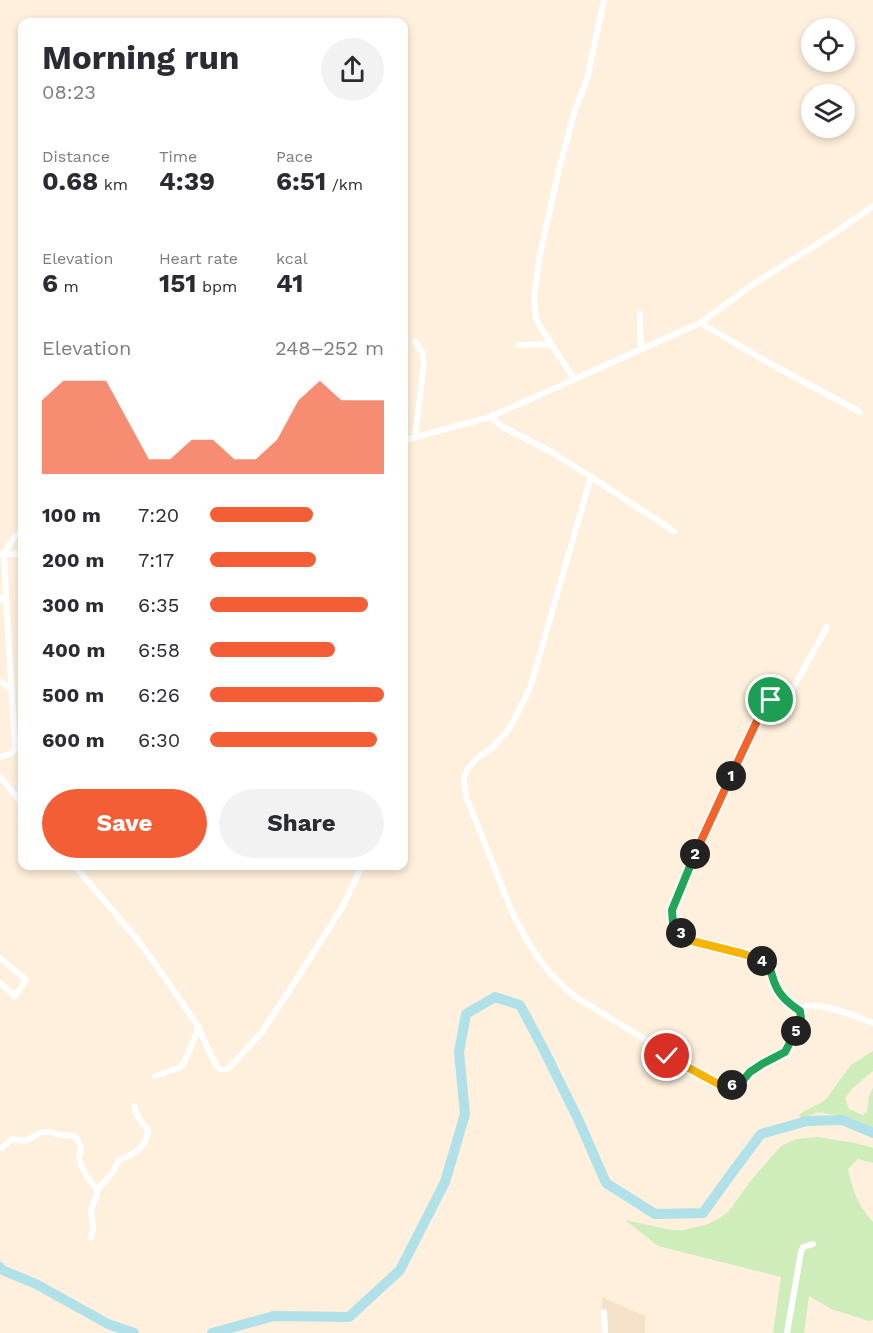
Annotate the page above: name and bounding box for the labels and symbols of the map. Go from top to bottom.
pin [745,674,796,725]
pin: 1 [716,761,746,791]
pin: 2 [680,839,710,869]
pin: 3 [666,918,696,948]
pin: 4 [747,946,777,976]
pin: 5 [781,1016,811,1046]
pin [641,1030,692,1081]
pin: 6 [717,1070,747,1100]

